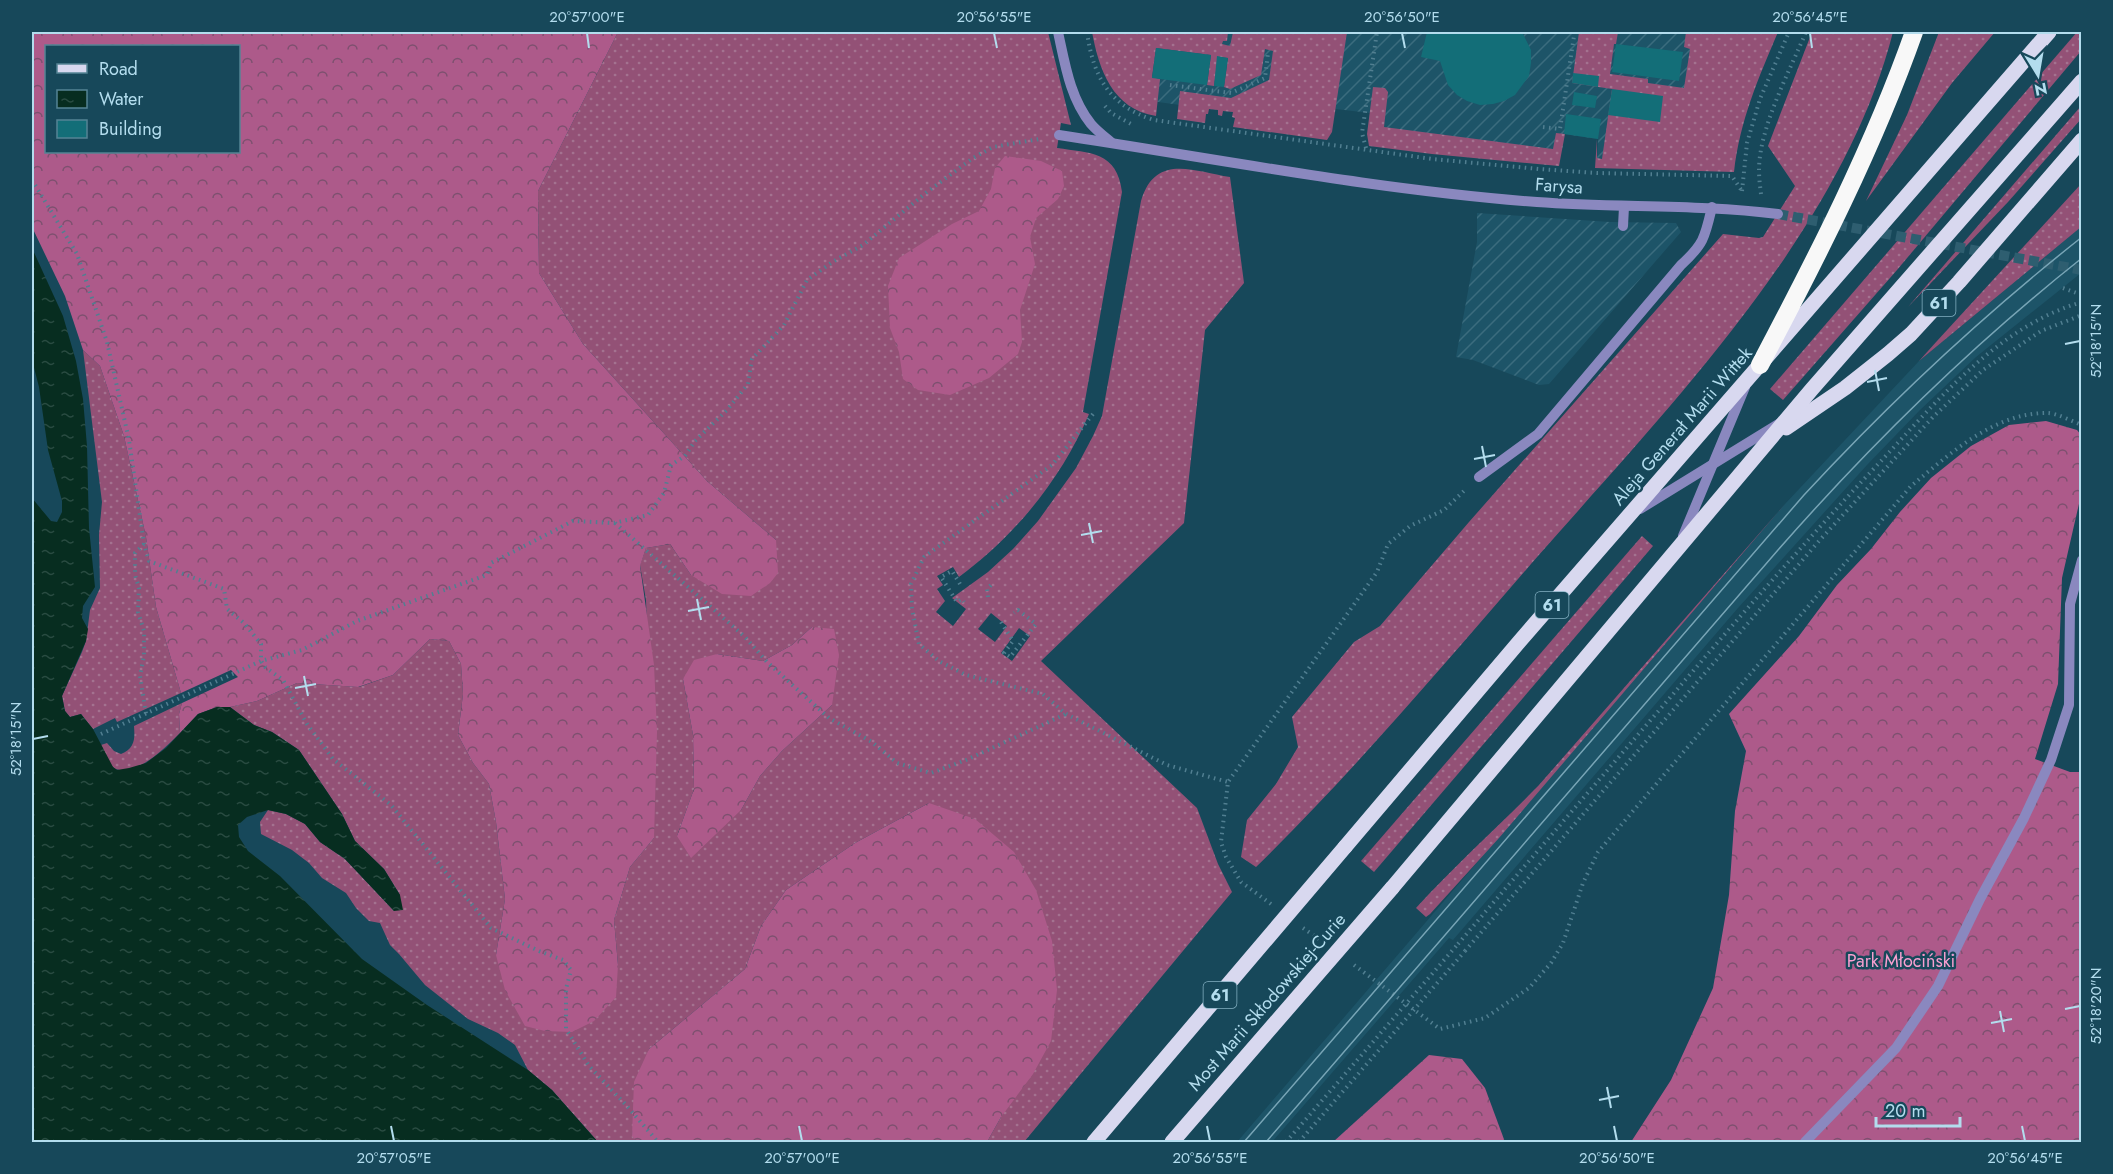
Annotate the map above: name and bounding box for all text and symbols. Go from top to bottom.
text: 20°57'00"E [549,6,625,28]
text: 20°56'55"E [956,6,1032,28]
text: 20°56'50"E [1364,6,1440,28]
text: 20°56'45"E [1772,6,1848,28]
legend [45,45,240,153]
north arrow [2008,45,2068,105]
text: Road [99,56,138,82]
text: N [2032,77,2049,102]
text: Water [99,86,144,112]
text: Building [99,116,162,142]
street label: Farysa [1534,171,1584,201]
road number: 61 [1922,290,1956,316]
text: 52°18'15"N [2085,304,2107,378]
street label: Aleja Generał Marii Wittek [1606,341,1758,511]
road number: 61 [1536,592,1568,618]
text: 52°18'15"N [5,702,27,776]
street label: Most Marii Skłodowskiej-Curie [1182,907,1352,1097]
park label: Park Młociński [1847,948,1955,974]
text: 52°18'20"N [2085,968,2107,1044]
road number: 61 [1204,982,1236,1008]
scale bar [1876,1090,1960,1128]
text: 20 m [1885,1098,1925,1124]
text: 20°57'05"E [356,1147,432,1169]
text: 20°57'00"E [764,1147,840,1169]
text: 20°56'55"E [1172,1147,1248,1169]
text: 20°56'50"E [1579,1147,1655,1169]
text: 20°56'45"E [1987,1147,2063,1169]

